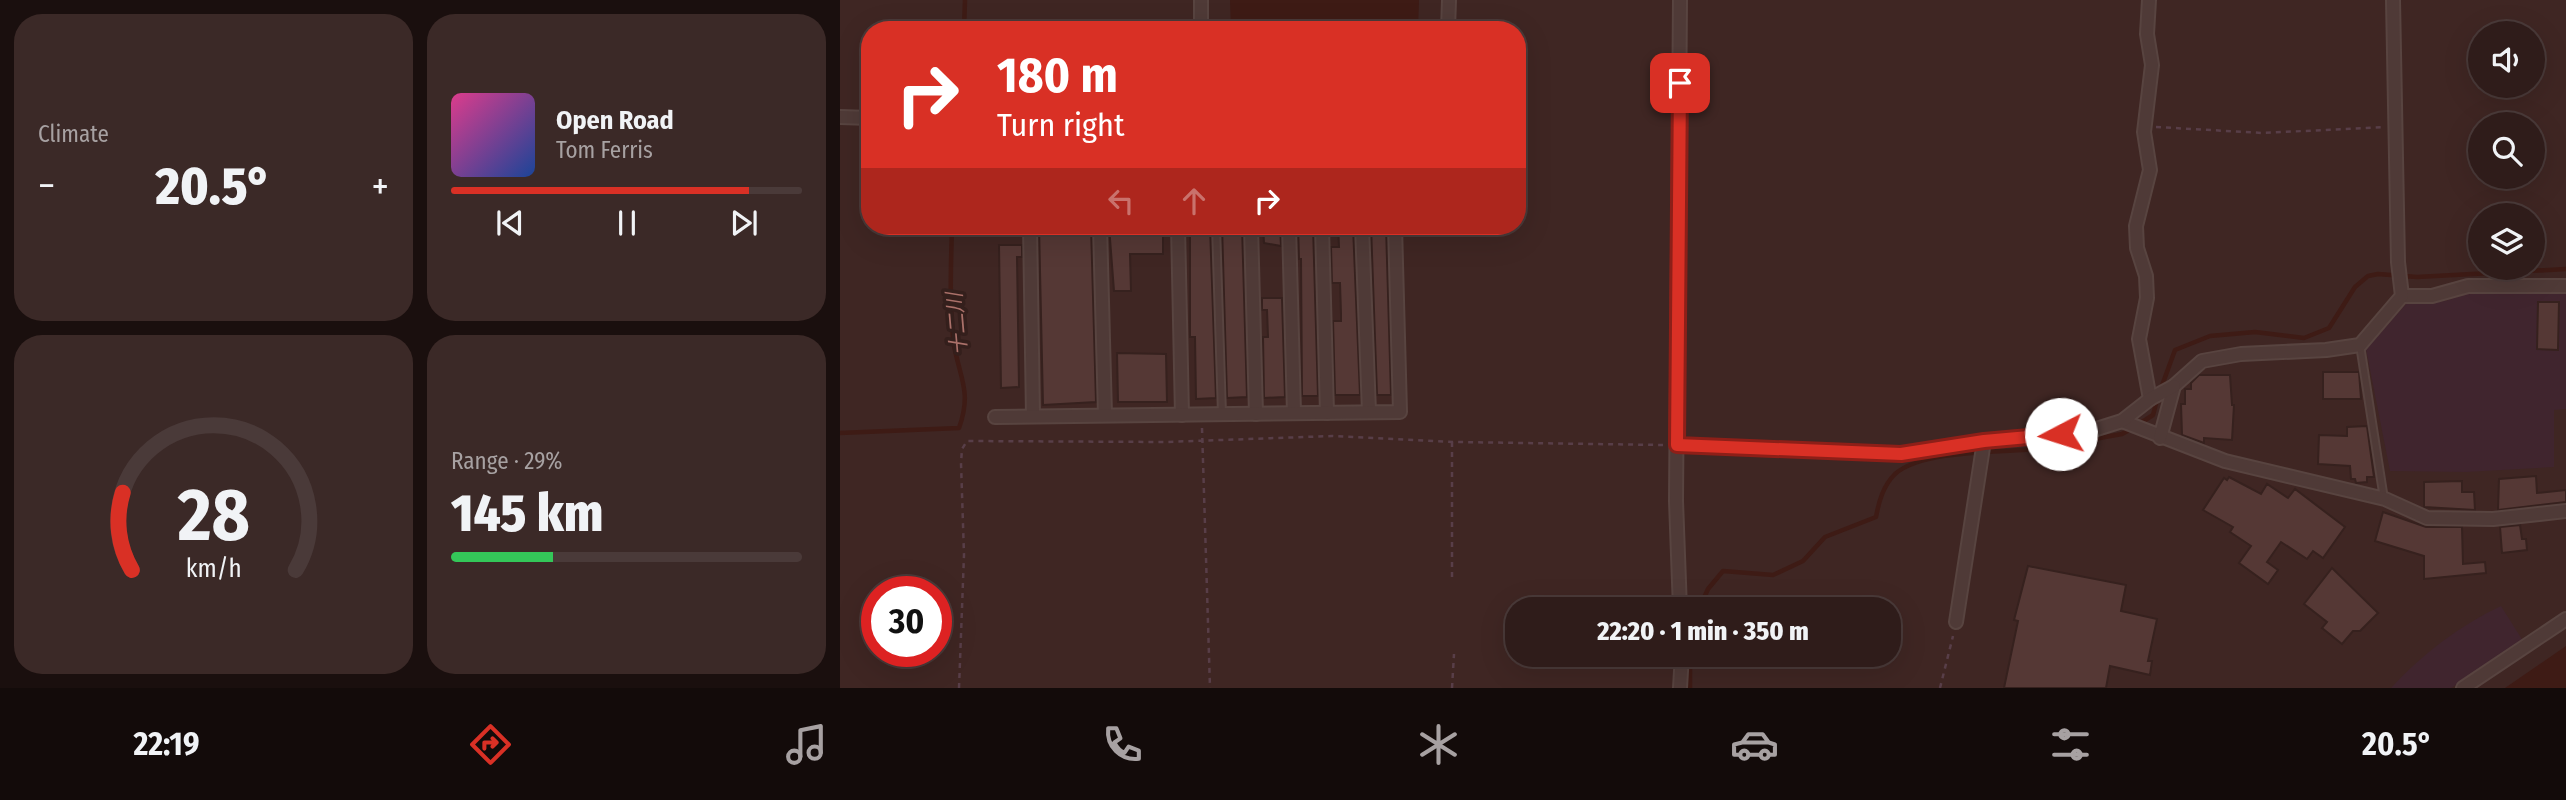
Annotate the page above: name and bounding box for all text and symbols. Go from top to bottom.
map controls [2468,21,2545,280]
button: sound [2468,21,2545,98]
text: 180 m [997,46,1118,105]
icon: right [882,49,973,140]
pin [1650,53,1710,113]
icon: arrive [1661,64,1699,102]
text: Open Road [556,105,674,136]
text: Turn right [997,106,1124,144]
button: search [2468,112,2545,189]
text: Climate [38,120,109,148]
text: Tom Ferris [556,136,653,164]
text: 20.5° [156,155,271,218]
text: − [38,163,55,209]
text: + [372,163,389,209]
icon: left [1102,182,1140,220]
icon: ahead [1175,182,1213,220]
icon: right [1248,182,1286,220]
button: layers [2468,203,2545,280]
icon: previous [491,204,529,242]
icon: pause [608,204,646,242]
icon: next [725,204,763,242]
water label: 十二川 [941,289,973,357]
position arrow [2024,397,2098,471]
text: Range · 29% [451,447,563,475]
text: 28 [176,473,250,560]
text: 145 km [451,482,603,545]
text: km/h [186,554,241,584]
speed limit sign: 30 [861,576,952,667]
text: 22:20 · 1 min · 350 m [1597,616,1809,647]
icon: directions [466,720,515,769]
icon: music [782,720,831,769]
icon: phone [1098,720,1147,769]
icon: climate [1414,720,1463,769]
icon: car [1730,720,1779,769]
icon: filters [2046,720,2095,769]
text: 22:19 [133,725,199,763]
text: 20.5° [2362,725,2432,763]

